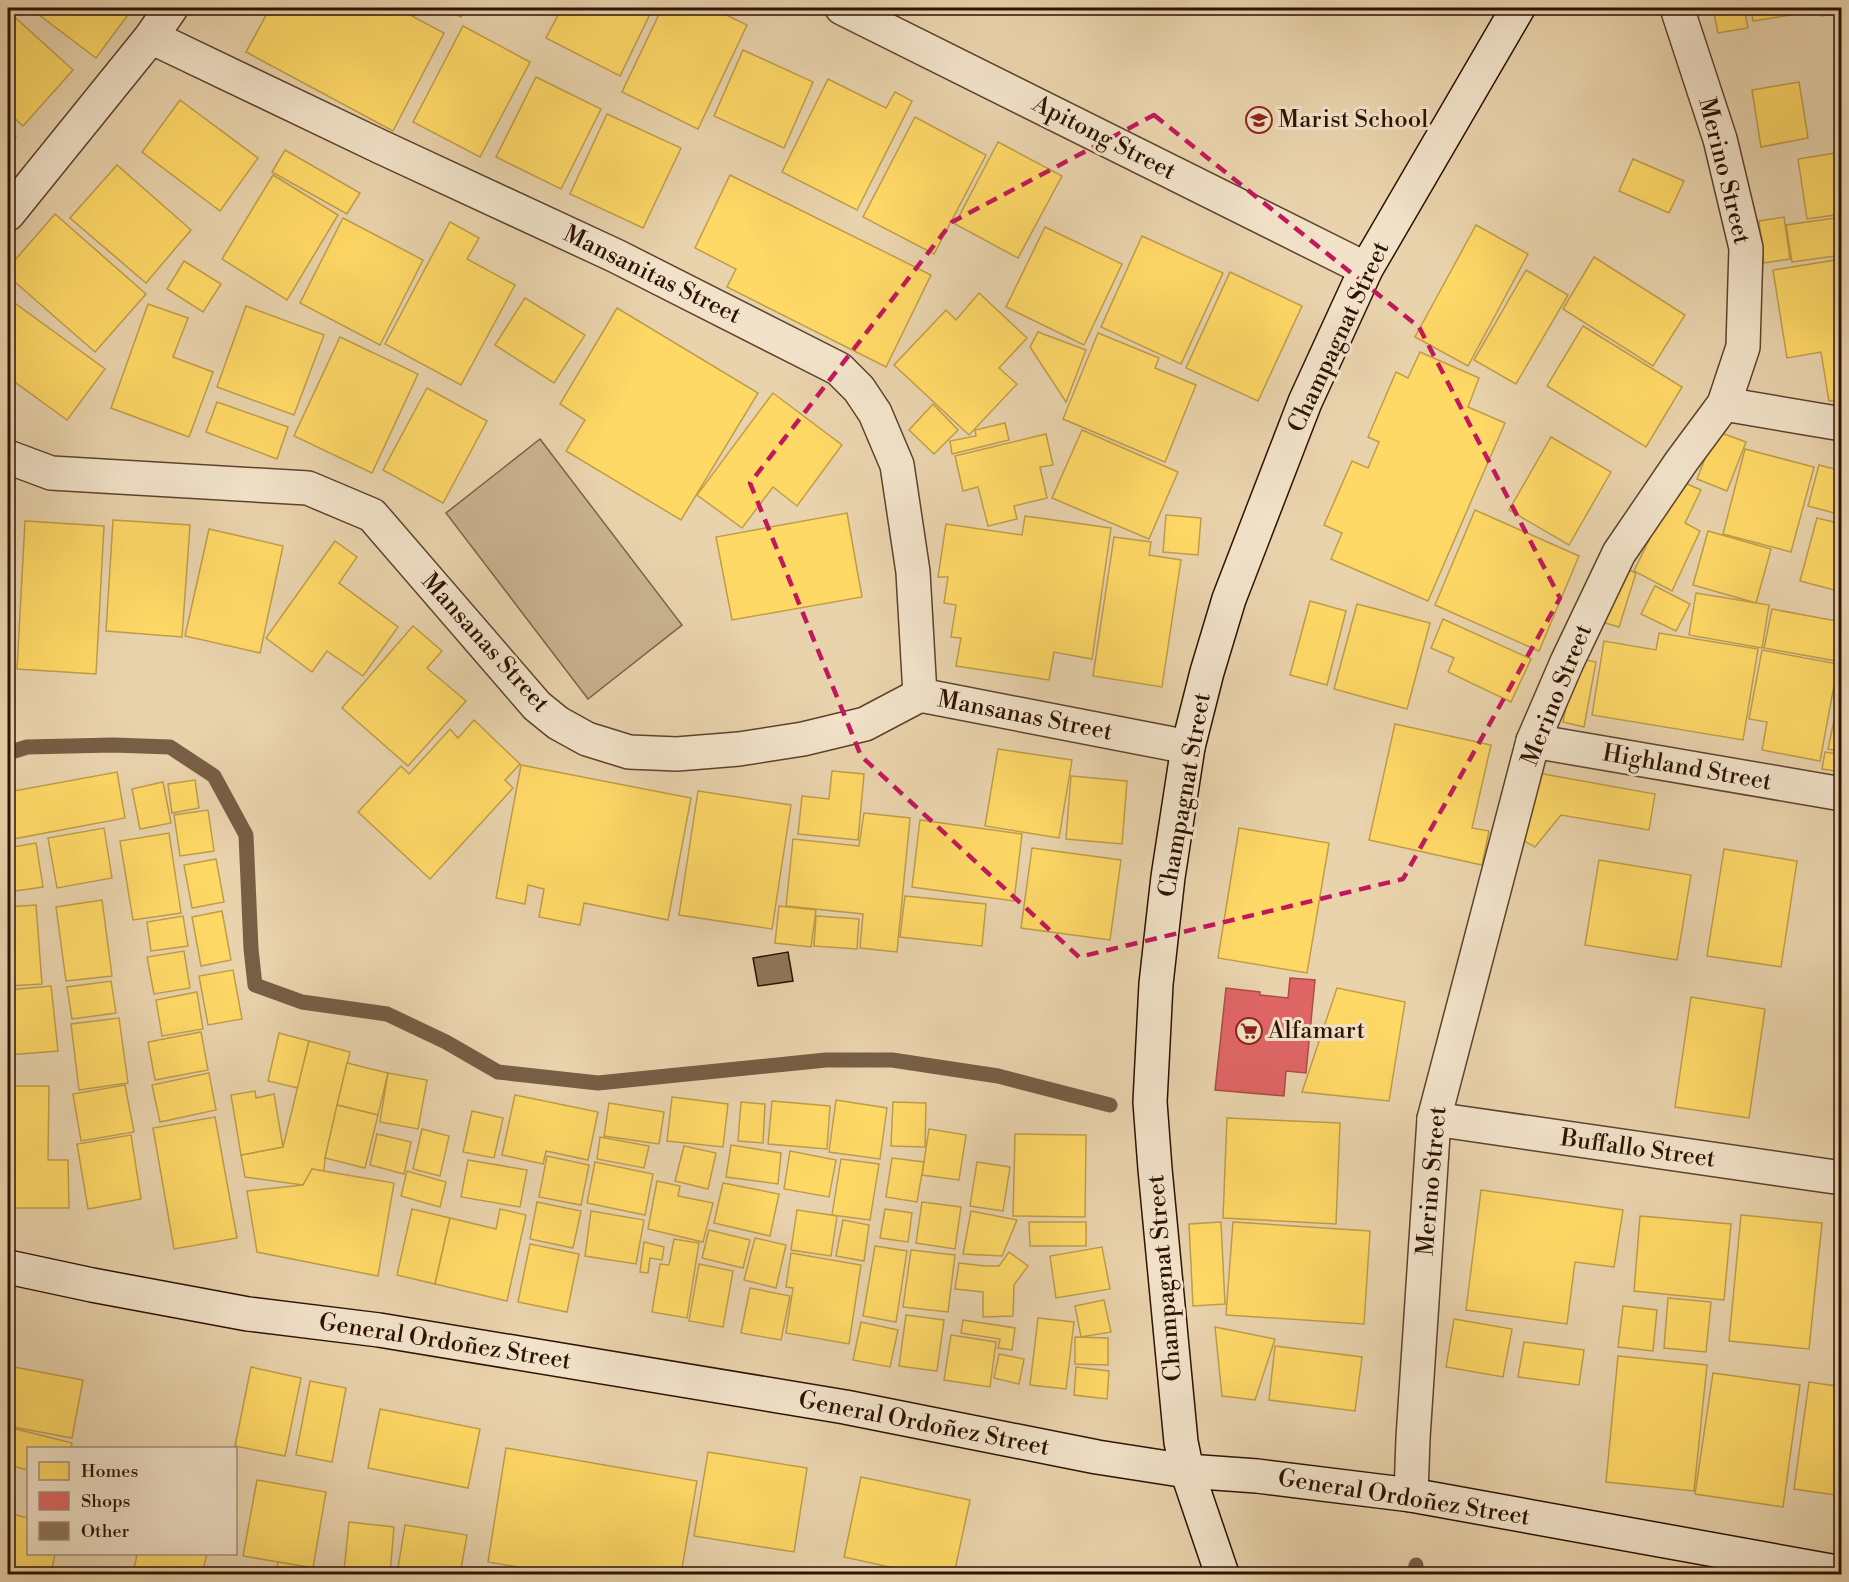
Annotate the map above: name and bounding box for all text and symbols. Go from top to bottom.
street label: Apitong Street [1027,89,1181,187]
street label: Merino Street [1691,95,1757,248]
school or university icon: Marist School [1244,105,1274,135]
place label: Marist School [1278,105,1428,135]
street label: Mansanitas Street [558,219,746,331]
street label: Champagnat Street [1282,236,1397,437]
street label: Mansanas Street [414,567,556,719]
street label: Merino Street [1515,619,1599,770]
street label: Mansanas Street [935,684,1115,748]
street label: Champagnat Street [1152,690,1218,900]
street label: Highland Street [1600,738,1774,798]
supermarket icon: Alfamart [1234,1016,1264,1046]
place label: Alfamart [1267,1016,1366,1046]
street label: Merino Street [1411,1104,1454,1257]
street label: Buffallo Street [1558,1123,1718,1175]
street label: Champagnat Street [1141,1173,1189,1383]
street label: General Ordoñez Street [317,1307,574,1377]
street label: General Ordoñez Street [796,1385,1052,1463]
legend [27,1447,237,1555]
text: Homes [81,1460,138,1483]
street label: General Ordoñez Street [1276,1463,1533,1533]
text: Shops [81,1490,131,1513]
text: Other [81,1520,129,1543]

